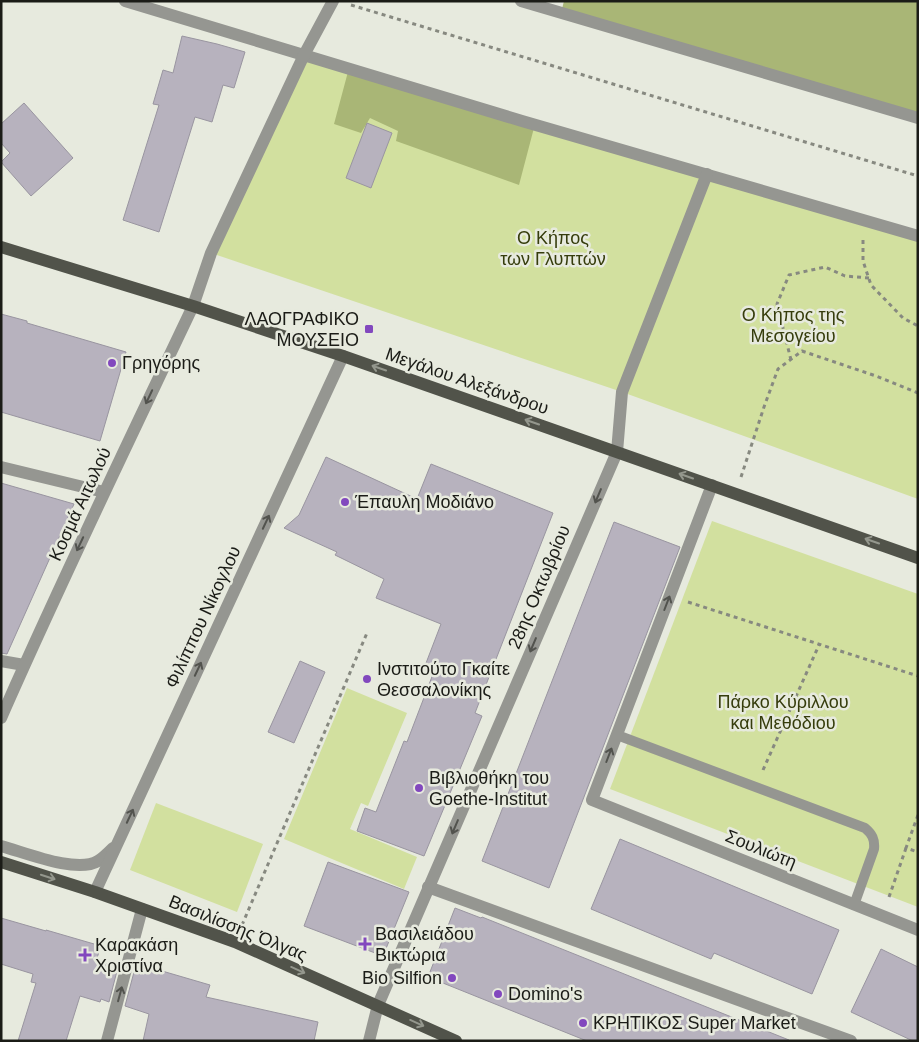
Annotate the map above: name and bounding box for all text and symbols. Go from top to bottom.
park label: Ο Κήπος των Γλυπτών [500,228,606,269]
park label: Ο Κήπος της Μεσογείου [742,305,845,346]
place label: ΛΑΟΓΡΑΦΙΚΟ ΜΟΥΣΕΙΟ [244,309,359,350]
marker: ΛΑΟΓΡΑΦΙΚΟ ΜΟΥΣΕΙΟ [363,323,375,335]
street label: Μεγάλου Αλεξάνδρου [383,344,551,418]
place label: Γρηγόρης [122,353,200,373]
marker: Γρηγόρης [106,357,118,369]
one-way arrow [372,363,387,372]
one-way arrow [144,389,154,404]
one-way arrow [525,417,540,426]
street label: Κοσμά Αιτωλού [45,444,115,564]
one-way arrow [678,471,694,480]
one-way arrow [592,488,602,503]
place label: Έπαυλη Μοδιάνο [354,492,494,512]
marker: Έπαυλη Μοδιάνο [339,496,351,508]
one-way arrow [262,514,272,529]
street label: 28ης Οκτωβρίου [504,522,574,652]
one-way arrow [75,536,84,551]
one-way arrow [865,536,880,545]
street label: Φιλίππου Νίκογλου [161,543,245,691]
one-way arrow [663,596,673,611]
one-way arrow [528,637,538,652]
place label: Ινστιτούτο Γκαίτε Θεσσαλονίκης [377,659,510,700]
one-way arrow [194,662,203,677]
marker: Ινστιτούτο Γκαίτε Θεσσαλονίκης [361,673,373,685]
park label: Πάρκο Κύριλλου και Μεθόδιου [717,692,849,733]
one-way arrow [606,747,615,762]
place label: Βιβλιοθήκη του Goethe-Institut [429,768,549,809]
marker: Βιβλιοθήκη του Goethe-Institut [413,782,425,794]
one-way arrow [125,809,135,824]
one-way arrow [449,819,459,834]
street label: Σουλιώτη [723,826,799,872]
one-way arrow [39,873,55,882]
street label: Βασιλίσσης Όλγας [166,891,310,965]
place label: Βασιλειάδου Βικτώρια [375,924,474,965]
place label: Καρακάση Χριστίνα [95,935,178,976]
marker: Βασιλειάδου Βικτώρια [359,938,371,950]
marker: Καρακάση Χριστίνα [79,949,91,961]
one-way arrow [290,966,305,976]
place label: Bio Silfion [362,968,442,988]
marker: Bio Silfion [446,972,458,984]
place label: Domino's [508,984,582,1004]
one-way arrow [115,986,125,1002]
marker: Domino's [492,988,504,1000]
place label: ΚΡΗΤΙΚΟΣ Super Market [593,1013,796,1033]
marker: ΚΡΗΤΙΚΟΣ Super Market [577,1017,589,1029]
one-way arrow [409,1019,424,1028]

